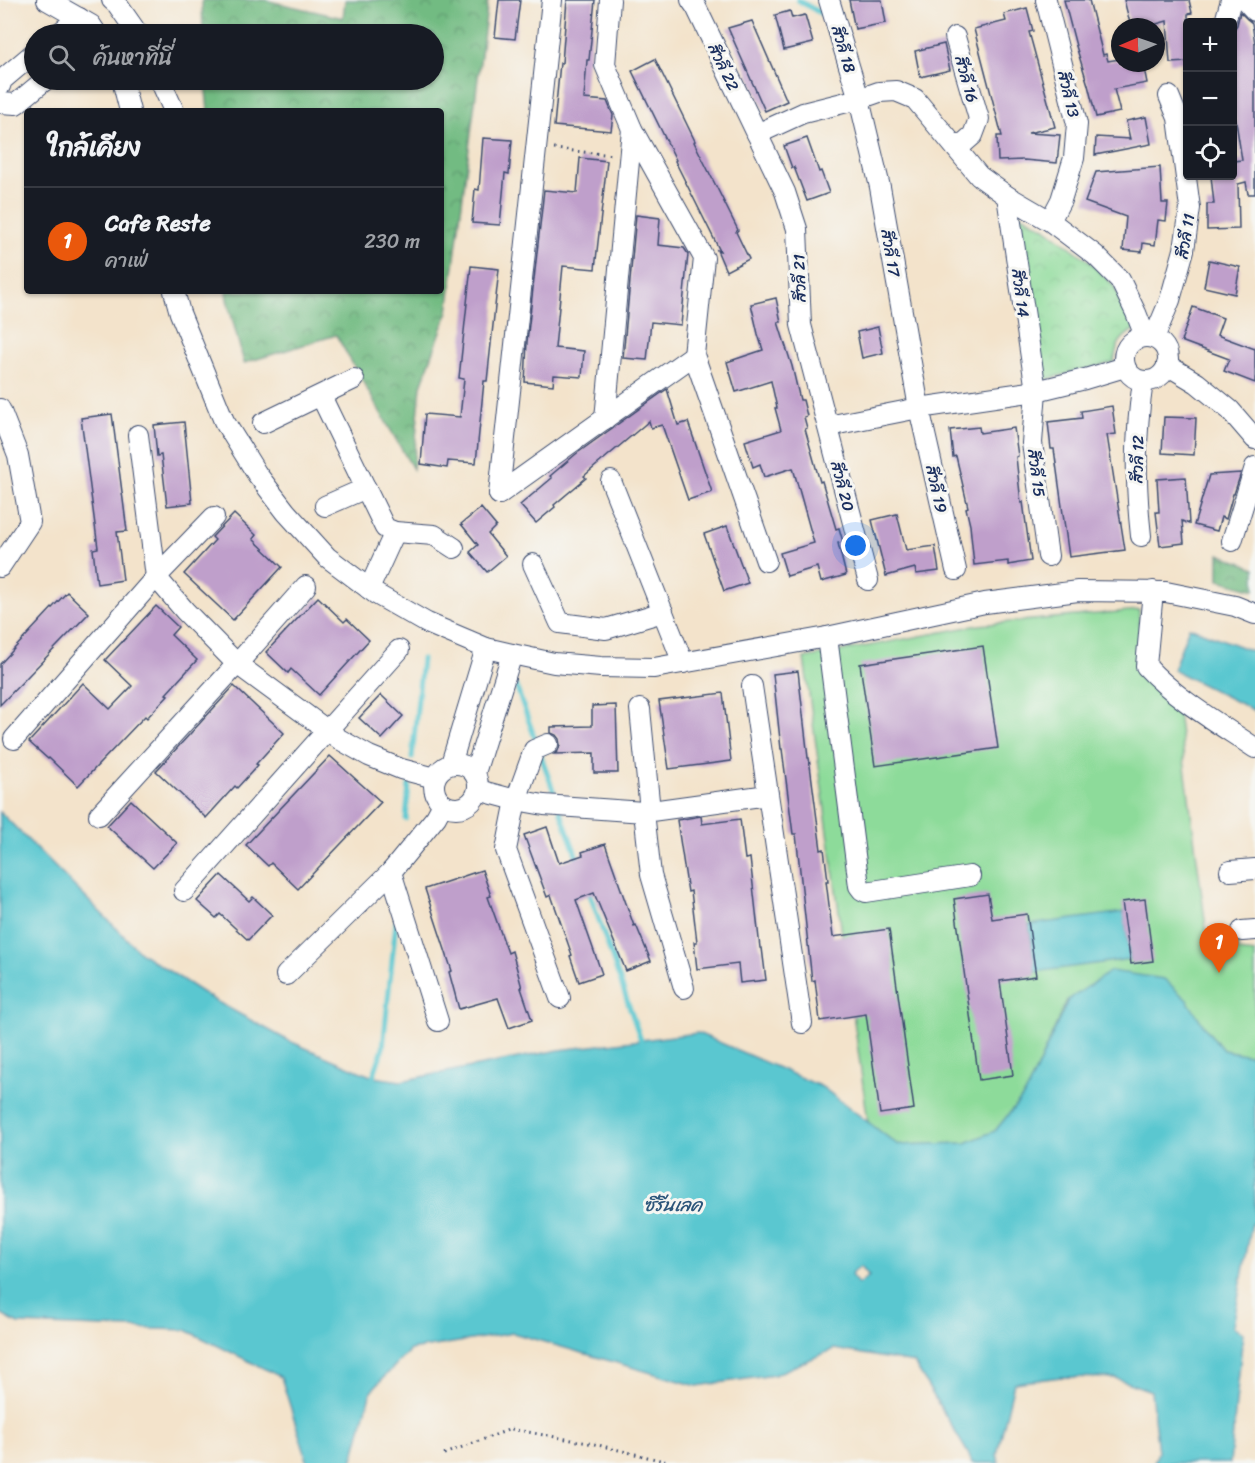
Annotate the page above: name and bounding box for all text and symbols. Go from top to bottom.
north arrow [1111,18,1165,72]
map controls [1183,18,1237,180]
button: + [1183,18,1237,72]
street label: สีวลี 18 [822,21,865,77]
search box [24,24,444,90]
street label: สีวลี 22 [699,37,748,96]
text: ค้นหาที่นี่ [93,38,173,77]
icon: search [45,41,78,74]
street label: สีวลี 16 [946,51,987,106]
street label: สีวลี 13 [1048,67,1088,121]
button: − [1183,72,1237,126]
text: ใกล้เคียง [48,124,140,170]
button: locate [1183,126,1237,180]
text: Cafe Reste [105,204,211,243]
street label: สีวลี 11 [1167,211,1203,262]
text: 1 [63,224,72,259]
text: 230 m [364,224,420,259]
street label: สีวลี 17 [872,226,909,280]
text: คาเฟ่ [105,243,148,278]
street label: สีวลี 21 [784,254,815,303]
street label: สีวลี 14 [1003,266,1038,319]
street label: สีวลี 12 [1123,435,1152,484]
street label: สีวลี 15 [1019,446,1054,499]
street label: สีวลี 20 [822,457,863,514]
street label: สีวลี 19 [917,461,956,516]
your location [841,531,870,560]
pin: 1 [1200,924,1238,973]
water label: ซีรีนเลค [644,1189,704,1221]

